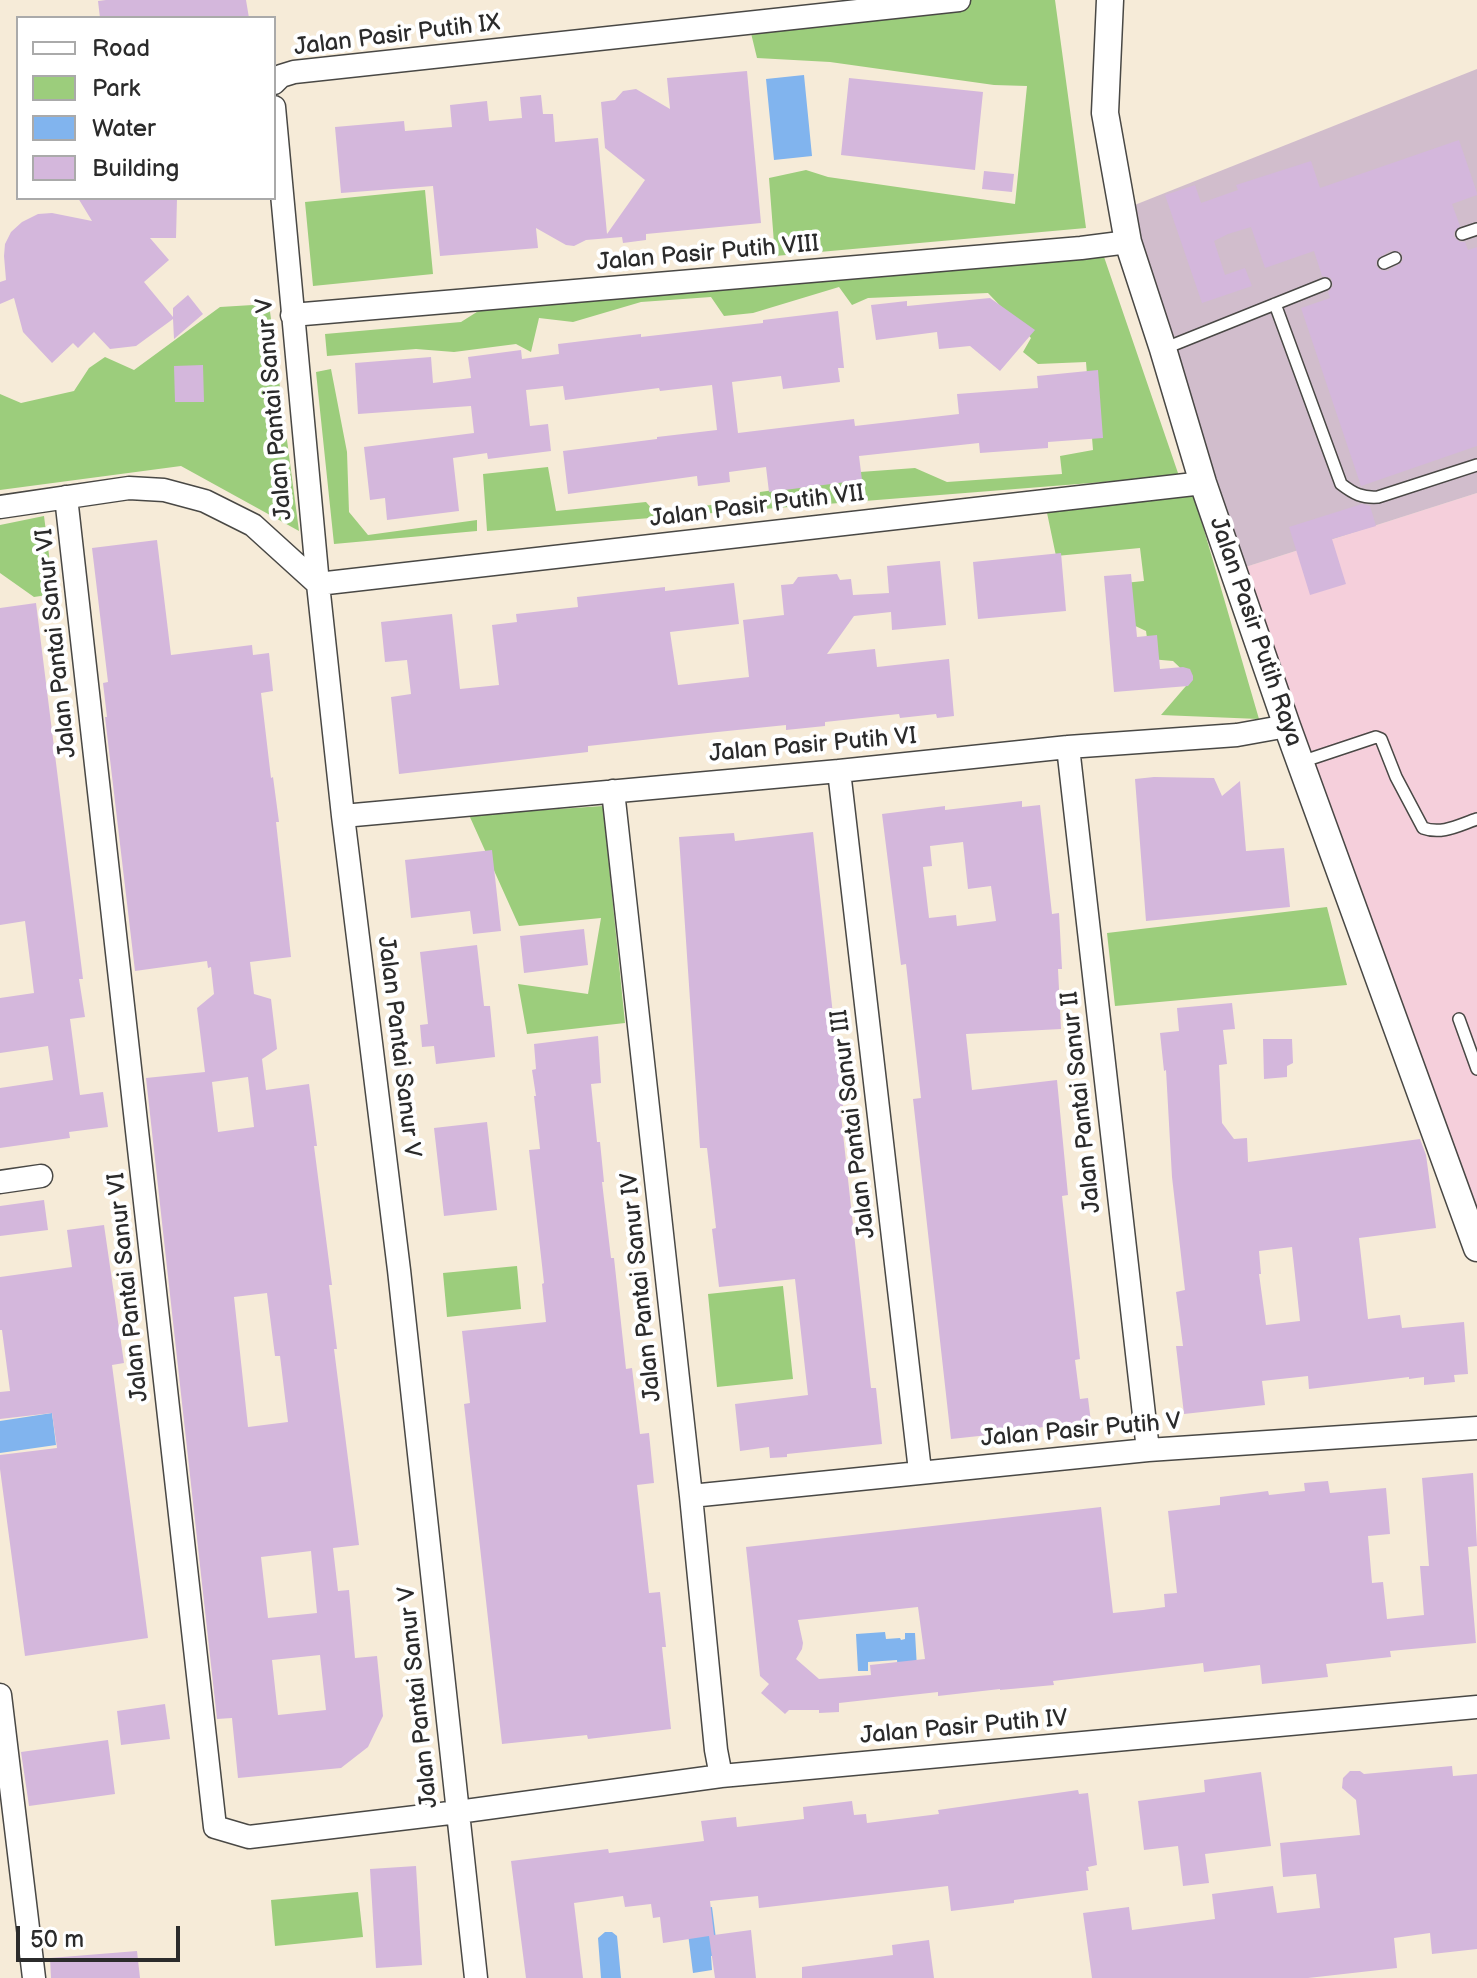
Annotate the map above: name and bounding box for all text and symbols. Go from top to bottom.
street label: Jalan Pasir Putih IX [293,9,501,63]
legend [16,16,276,200]
text: Road [92,34,150,63]
text: Park [92,74,140,103]
text: Water [92,114,156,143]
text: Building [92,154,179,183]
street label: Jalan Pasir Putih VIII [596,230,820,278]
street label: Jalan Pantai Sanur V [251,297,299,521]
street label: Jalan Pasir Putih VII [648,480,866,534]
street label: Jalan Pasir Putih Raya [1202,514,1308,750]
street label: Jalan Pantai Sanur VI [31,527,83,759]
street label: Jalan Pasir Putih VI [708,723,918,769]
street label: Jalan Pantai Sanur V [370,935,426,1159]
street label: Jalan Pantai Sanur II [1056,990,1108,1214]
street label: Jalan Pantai Sanur III [826,1008,882,1240]
street label: Jalan Pantai Sanur VI [103,1171,155,1403]
street label: Jalan Pantai Sanur IV [616,1171,668,1403]
street label: Jalan Pasir Putih V [980,1408,1182,1454]
street label: Jalan Pantai Sanur V [393,1585,445,1809]
street label: Jalan Pasir Putih IV [859,1705,1069,1751]
scale bar [20,1910,184,1960]
text: 50 m [30,1925,84,1954]

